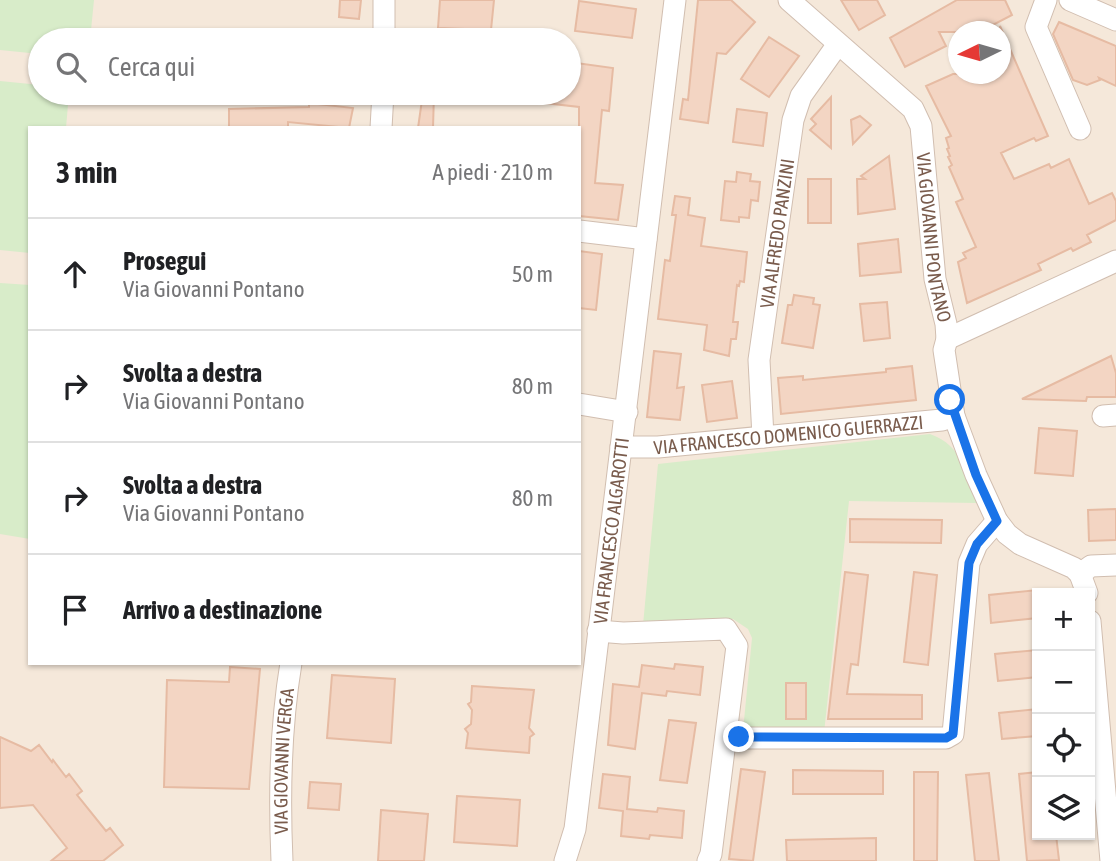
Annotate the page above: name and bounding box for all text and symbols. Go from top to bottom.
north arrow [948,21,1011,84]
search box [28,28,581,105]
icon: search [52,48,90,86]
text: Cerca qui [108,52,195,82]
street label: VIA GIOVANNI PONTANO [912,152,956,324]
text: 3 min [56,155,117,189]
street label: VIA ALFREDO PANZINI [755,157,798,310]
text: A piedi · 210 m [433,159,553,185]
text: Prosegui [123,246,206,276]
icon: ahead [56,255,94,293]
text: 50 m [512,261,553,287]
text: Via Giovanni Pontano [123,276,304,302]
text: Svolta a destra [123,358,262,388]
icon: right [56,367,94,405]
text: 80 m [512,373,553,399]
route start [934,384,965,415]
text: Via Giovanni Pontano [123,388,304,414]
street label: VIA FRANCESCO DOMENICO GUERRAZZI [653,411,924,458]
street label: VIA FRANCESCO ALGAROTTI [589,436,633,625]
text: Svolta a destra [123,470,262,500]
icon: right [56,479,94,517]
text: 80 m [512,485,553,511]
text: Via Giovanni Pontano [123,500,304,526]
map controls [1032,588,1095,840]
button: + [1032,588,1095,651]
icon: arrive [56,591,94,629]
text: Arrivo a destinazione [123,595,322,625]
button: − [1032,651,1095,714]
street label: VIA GIOVANNI VERGA [270,686,298,834]
button: locate [1032,714,1095,777]
route end [723,721,754,752]
button: layers [1032,777,1095,840]

